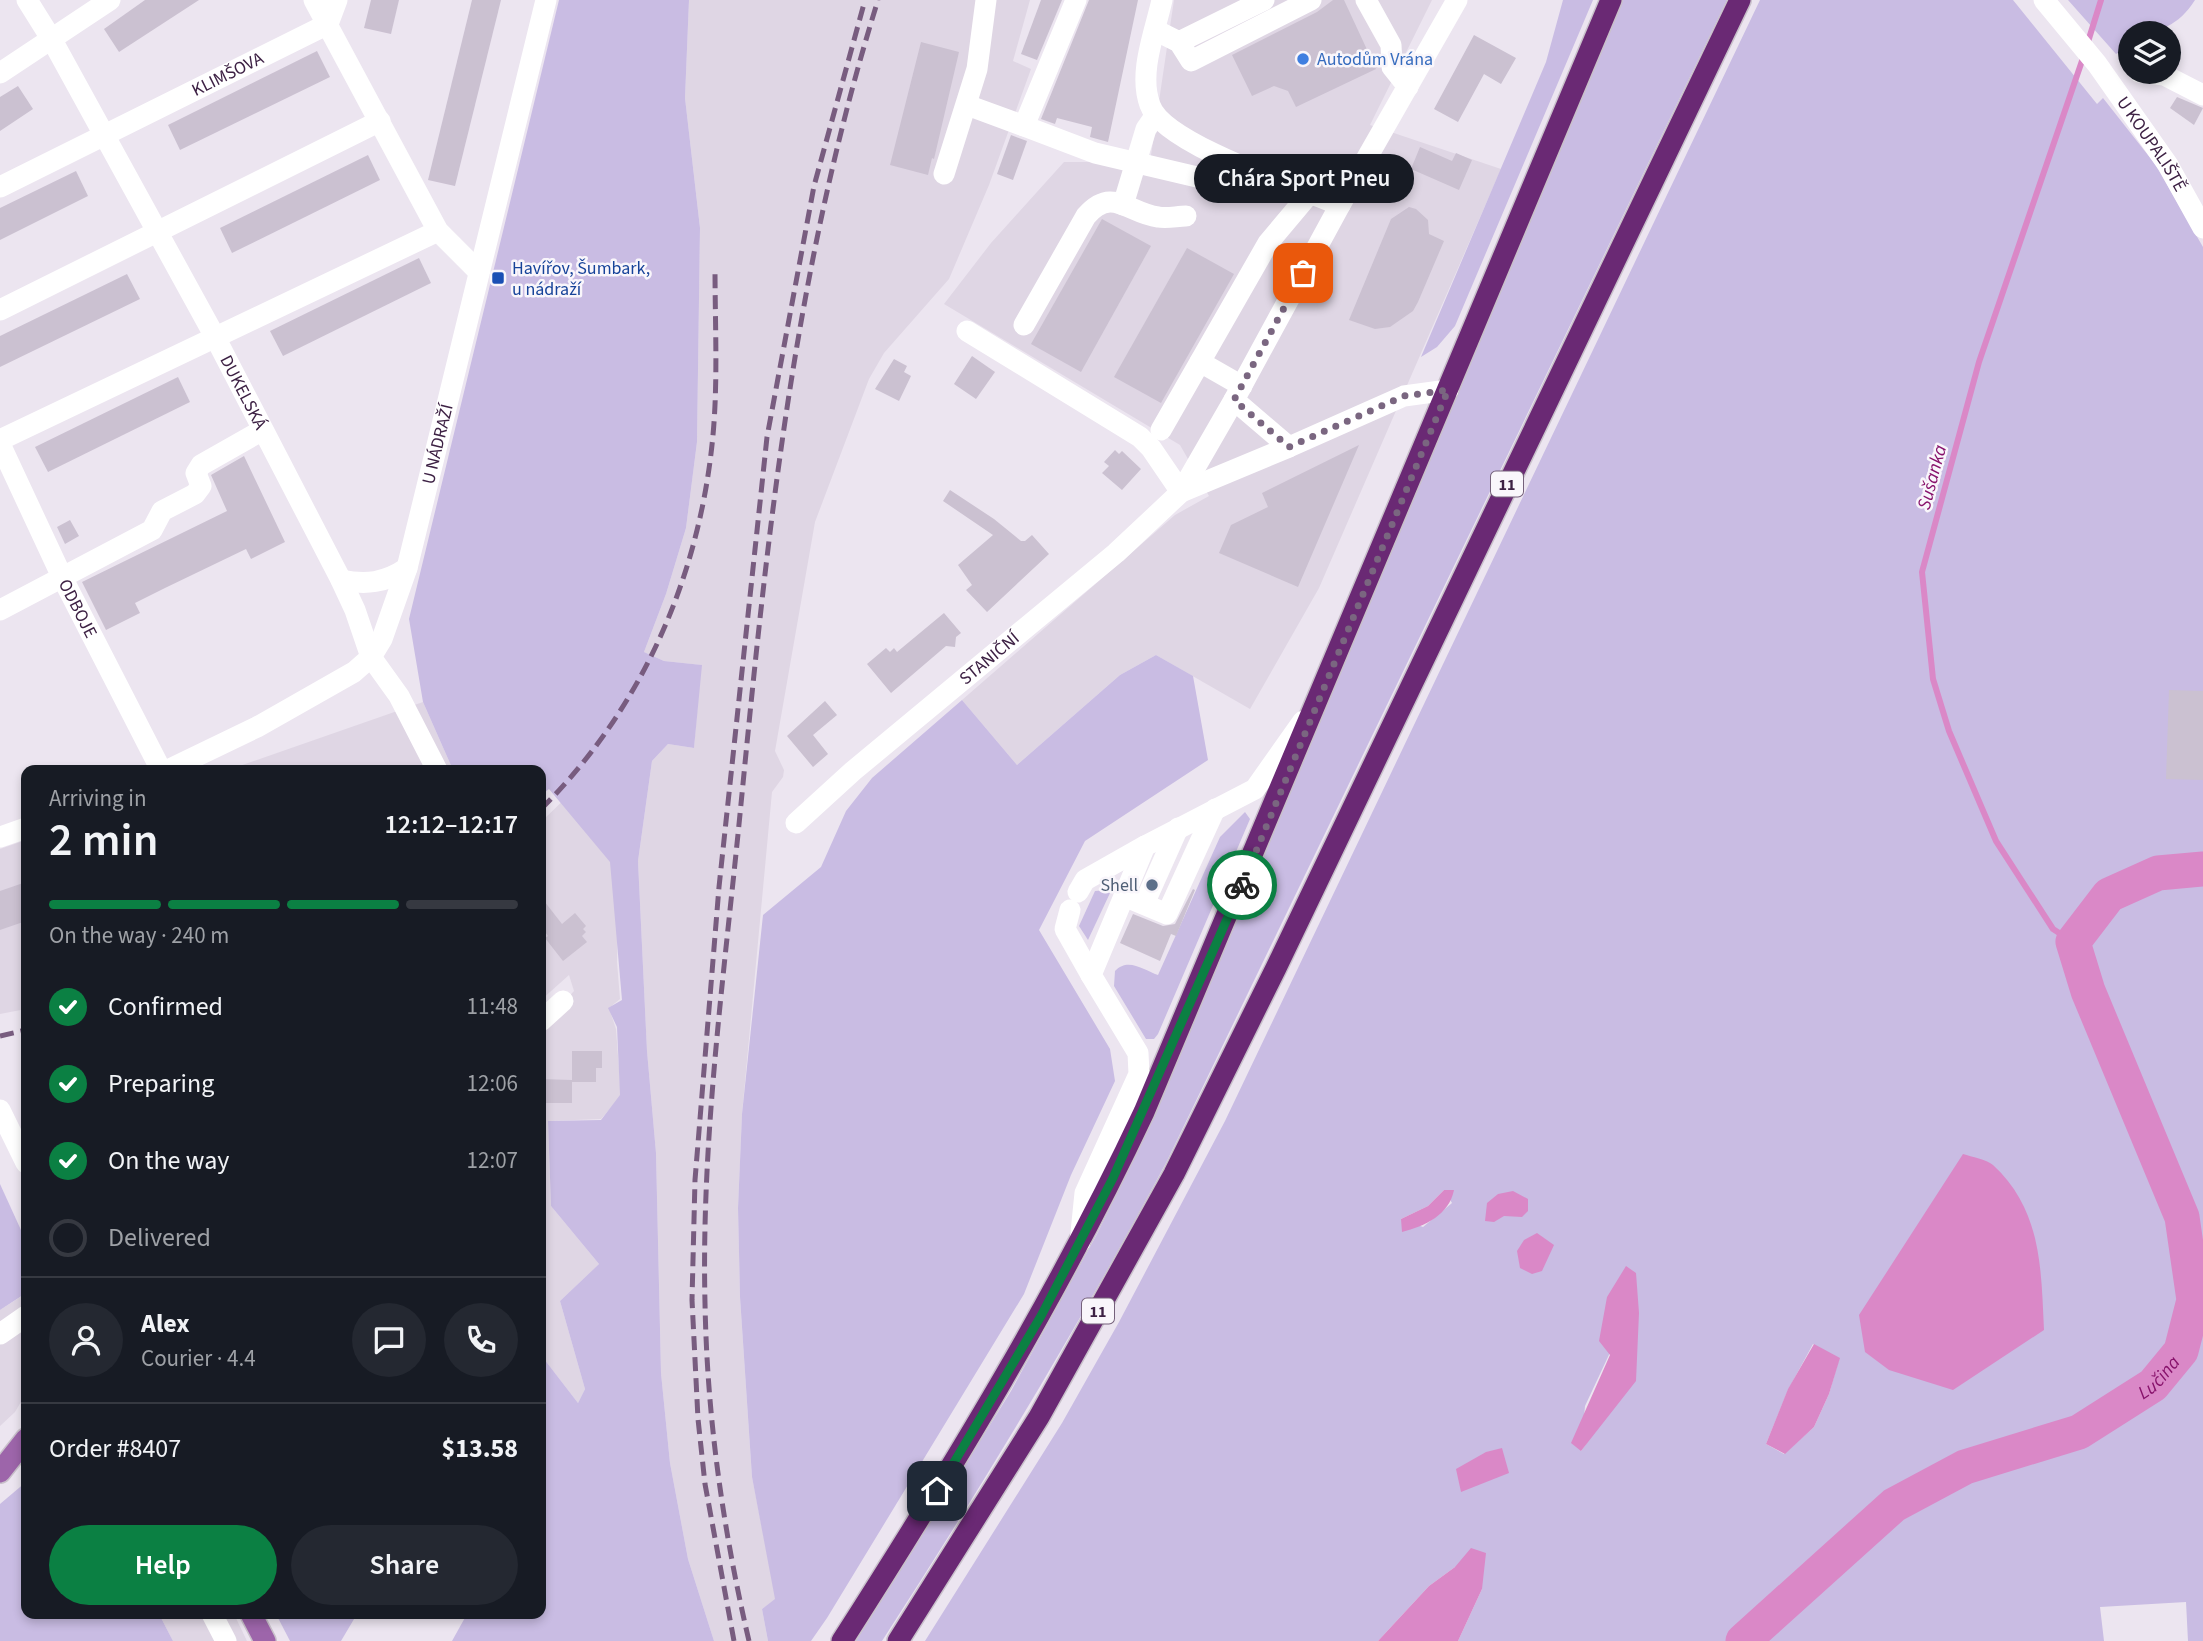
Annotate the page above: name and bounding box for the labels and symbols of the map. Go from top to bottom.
street label: KLIMŠOVA [188,46,268,103]
place label: Autodům Vrána [1317,47,1433,72]
marker: Autodům Vrána [1295,51,1311,67]
street label: U KOUPALIŠTĚ [2110,91,2192,196]
callout: Chára Sport Pneu [1193,154,1413,203]
pin [1273,243,1333,303]
place label: Havířov, Šumbark, u nádraží [512,256,650,302]
marker: Havířov, Šumbark, u nádraží [490,270,506,286]
street label: DUKELSKÁ [213,351,273,434]
street label: U NÁDRAŽÍ [416,400,460,487]
water label: Sušanka [1911,442,1954,513]
road number: 11 [1491,471,1523,496]
street label: ODBOJE [52,575,103,642]
street label: STANIČNÍ [954,625,1026,691]
courier [1207,850,1277,920]
place label: Shell [1100,873,1138,898]
marker: Shell [1144,877,1160,893]
road number: 11 [1082,1298,1114,1324]
water label: Lučina [2133,1350,2187,1406]
pin [907,1461,967,1521]

